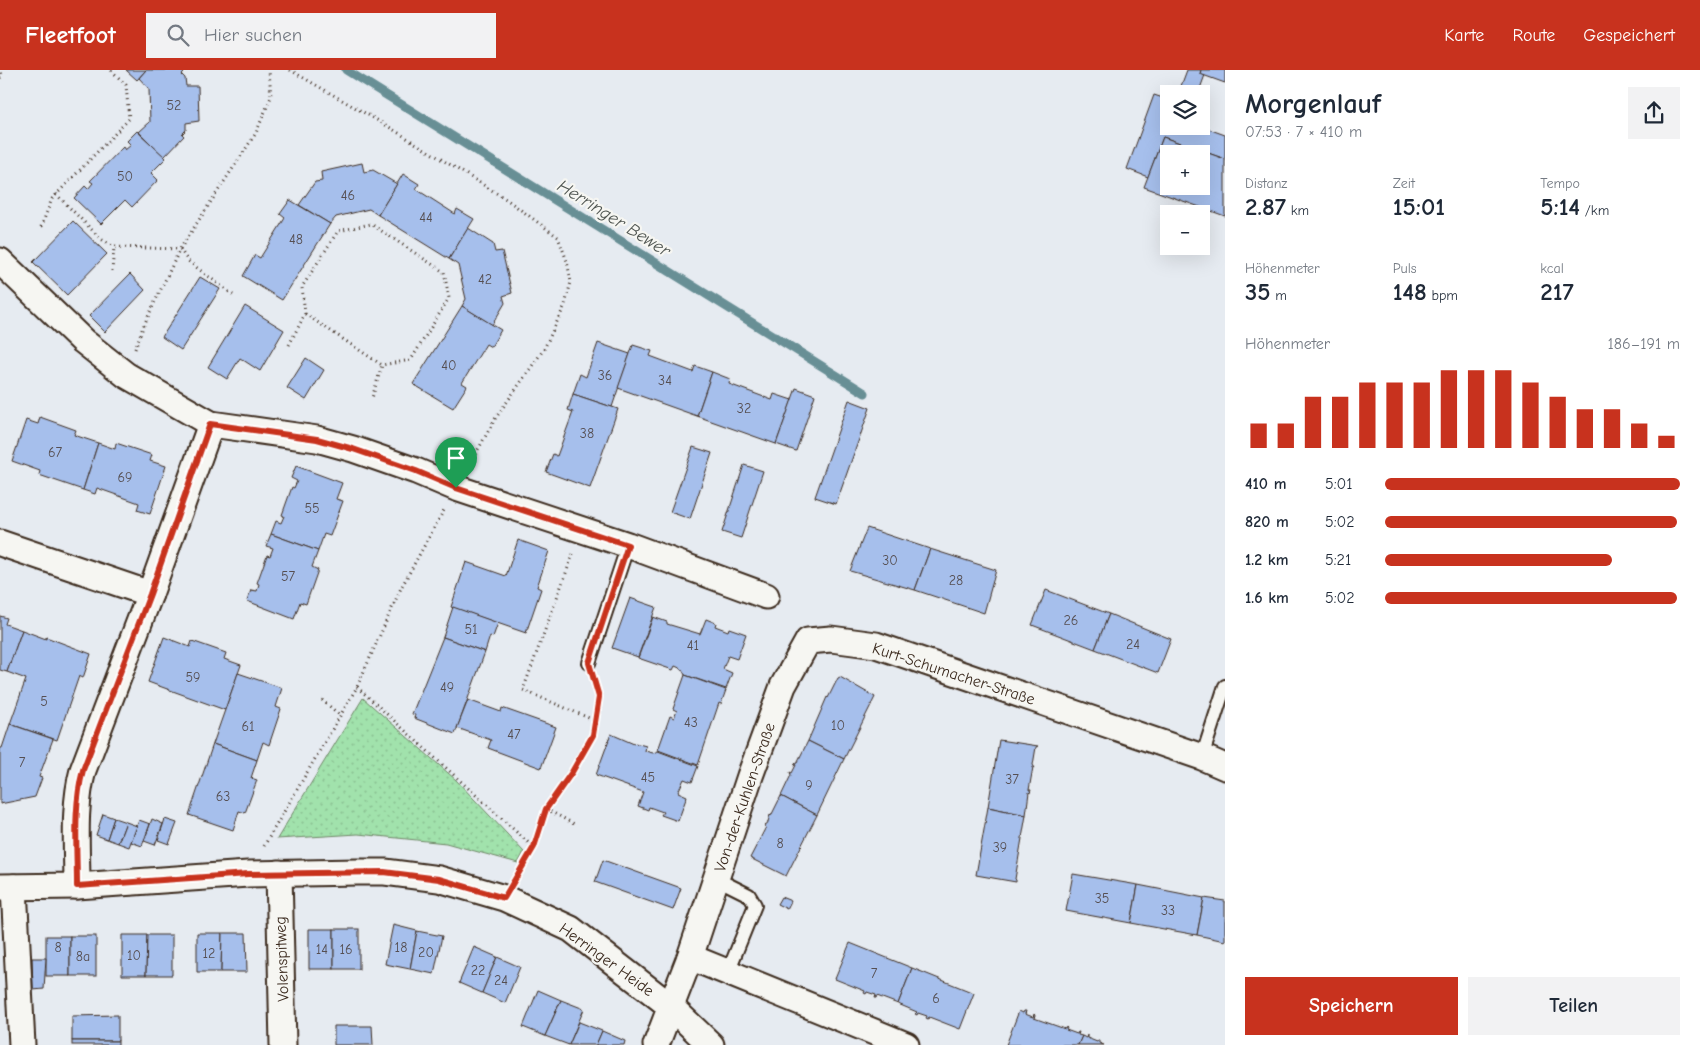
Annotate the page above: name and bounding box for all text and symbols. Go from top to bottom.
search box [146,13,496,58]
text: Fleetfoot [25,21,116,49]
icon: search [164,21,192,49]
text: Hier suchen [204,24,302,46]
text: Karte [1444,25,1484,46]
text: Route [1512,25,1555,46]
text: Gespeichert [1583,25,1675,46]
map controls [1160,85,1210,255]
button: layers [1160,85,1210,135]
button: share [1628,87,1680,139]
text: Morgenlauf [1245,88,1381,120]
house number: 52 [167,97,181,114]
text: 07:53 · 7 × 410 m [1245,123,1362,141]
button: + [1160,145,1210,195]
house number: 50 [117,168,133,185]
water label: Herringer Bewer [553,175,675,262]
text: Distanz [1245,175,1287,192]
text: Zeit [1393,175,1415,192]
text: Tempo [1540,175,1580,192]
house number: 46 [341,187,355,204]
text: 2.87 [1245,192,1286,221]
text: 15:01 [1393,192,1445,221]
text: 5:14 [1540,192,1580,221]
text: km [1286,202,1309,219]
text: /km [1580,202,1609,219]
button: − [1160,205,1210,255]
house number: 44 [419,209,433,226]
house number: 48 [289,231,303,248]
text: Höhenmeter [1245,260,1320,277]
text: Puls [1393,260,1417,277]
text: kcal [1540,260,1564,277]
house number: 42 [478,271,492,288]
text: 35 [1245,277,1271,306]
text: 148 [1393,277,1427,306]
text: 217 [1540,277,1574,306]
text: m [1271,287,1287,304]
text: bpm [1427,287,1458,304]
text: Höhenmeter [1245,335,1330,353]
text: 186–191 m [1607,335,1680,353]
house number: 40 [441,357,457,374]
house number: 36 [598,367,612,384]
house number: 34 [658,372,672,389]
house number: 32 [737,400,751,417]
house number: 38 [580,425,594,442]
pin [435,437,477,488]
house number: 67 [48,444,62,461]
icon: arrive [442,444,470,472]
house number: 69 [117,469,133,486]
text: 410 m [1245,475,1286,493]
text: 5:01 [1325,475,1353,493]
house number: 55 [304,500,320,517]
text: 820 m [1245,513,1289,531]
text: 5:02 [1325,513,1355,531]
text: 1.2 km [1245,551,1288,569]
text: 5:21 [1325,551,1351,569]
house number: 30 [882,552,898,569]
house number: 57 [281,568,295,585]
house number: 28 [949,572,963,589]
text: 1.6 km [1245,589,1289,607]
text: 5:02 [1325,589,1355,607]
house number: 26 [1064,612,1078,629]
house number: 51 [464,621,478,638]
house number: 24 [1126,636,1140,653]
house number: 41 [687,637,699,654]
street label: Kurt-Schumacher-Straße [870,639,1037,709]
house number: 59 [185,669,201,686]
house number: 49 [440,679,454,696]
house number: 5 [40,693,48,710]
house number: 43 [684,714,698,731]
house number: 10 [831,717,845,734]
house number: 61 [241,718,255,735]
street label: Von-der-Kuhlen-Straße [711,720,779,874]
house number: 47 [507,726,521,743]
house number: 7 [19,754,26,771]
house number: 45 [641,769,655,786]
house number: 37 [1005,771,1019,788]
house number: 9 [805,777,813,794]
house number: 63 [216,788,230,805]
house number: 8 [776,835,784,852]
house number: 39 [993,839,1007,856]
house number: 35 [1095,890,1109,907]
house number: 33 [1161,902,1175,919]
street label: Volenspitweg [272,916,292,1002]
street label: Herringer Heide [556,919,657,1000]
house number: 8 [54,939,62,956]
house number: 18 [395,939,407,956]
house number: 14 [316,941,328,958]
house number: 16 [339,941,353,958]
house number: 20 [418,944,434,961]
house number: 12 [203,945,215,962]
house number: 10 [127,947,141,964]
house number: 8a [76,948,90,965]
house number: 22 [471,962,485,979]
house number: 7 [871,965,878,982]
house number: 24 [494,972,508,989]
button: Speichern [1245,977,1458,1035]
button: Teilen [1468,977,1680,1035]
house number: 6 [932,990,940,1007]

